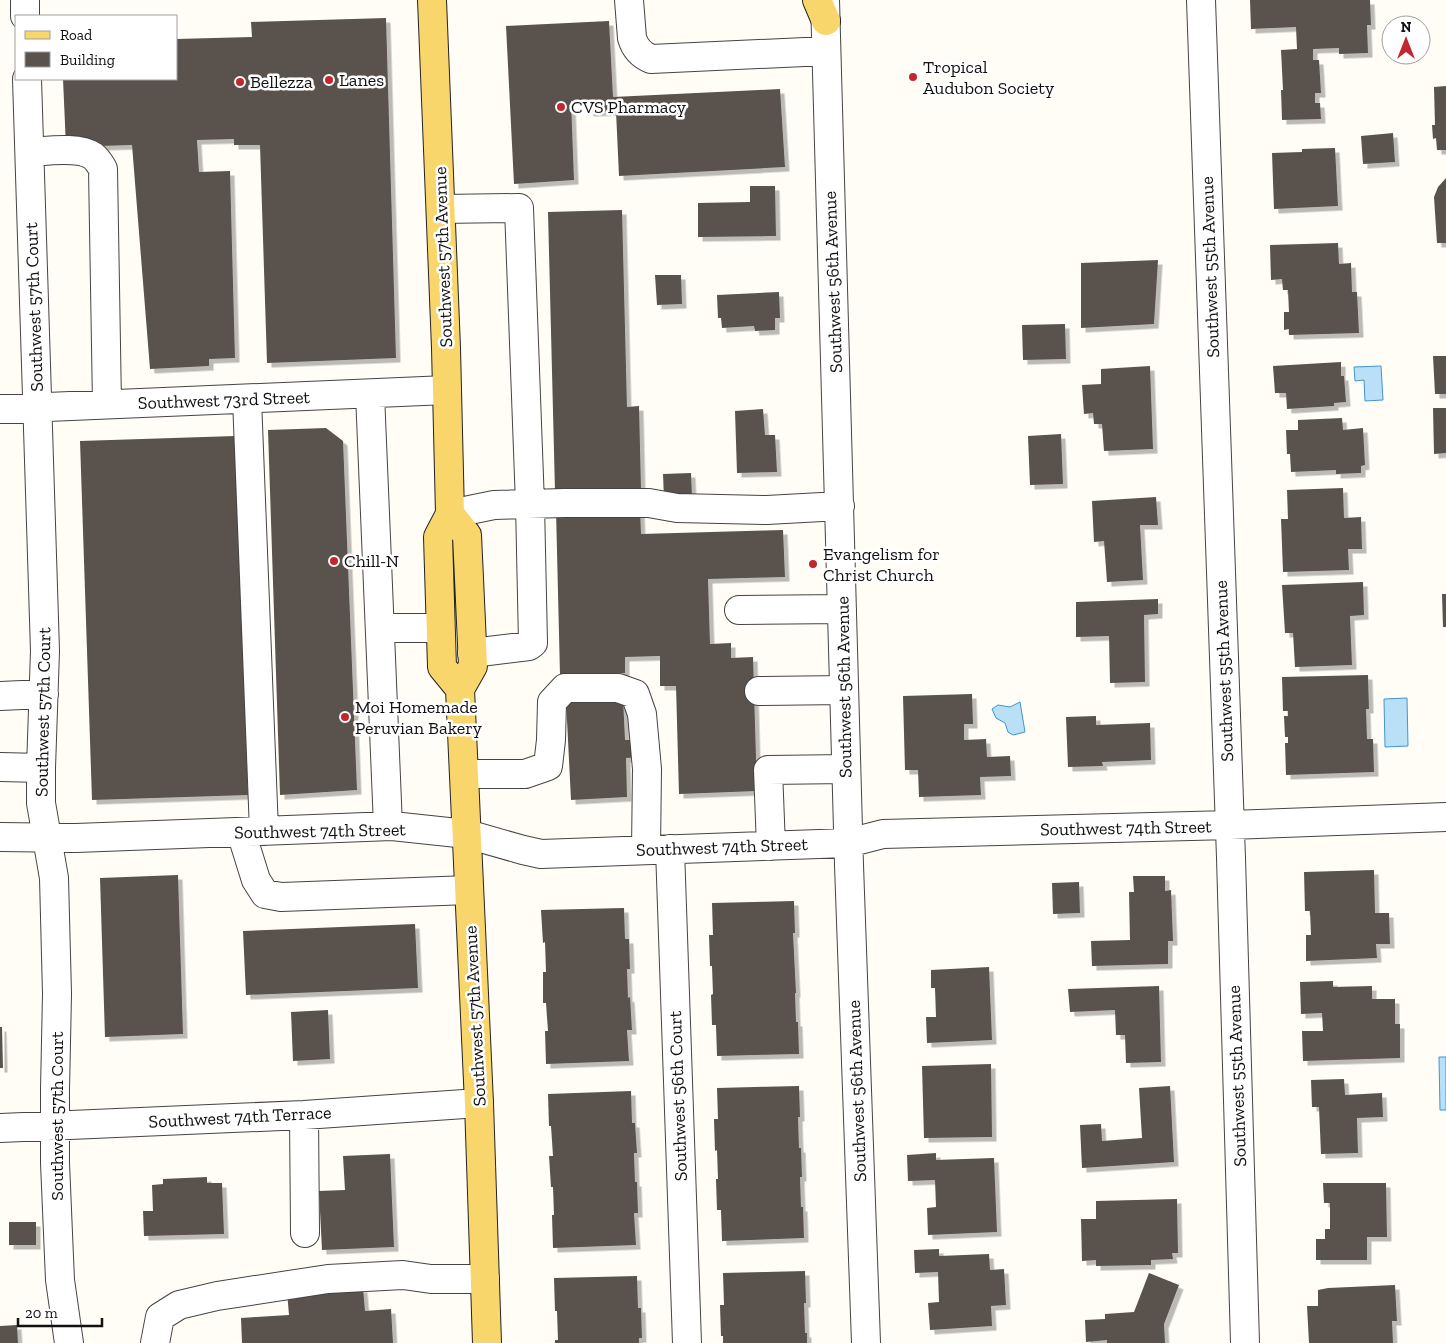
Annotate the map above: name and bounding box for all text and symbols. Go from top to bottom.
legend [15,15,178,80]
north arrow [1381,15,1431,65]
text: N [1401,19,1412,36]
text: Road [60,26,93,44]
text: Building [60,51,115,69]
place label: Tropical Audubon Society [923,56,1055,99]
place label: Lanes [339,69,384,91]
place label: Bellezza [250,71,313,93]
marker: Tropical Audubon Society [907,71,919,83]
marker: Lanes [323,74,335,86]
marker: Bellezza [234,76,246,88]
place label: CVS Pharmacy [571,96,687,118]
marker: CVS Pharmacy [555,101,567,113]
street label: Southwest 57th Avenue [429,166,457,348]
street label: Southwest 55th Avenue [1196,176,1224,358]
street label: Southwest 56th Avenue [819,191,847,373]
street label: Southwest 57th Court [20,222,48,392]
street label: Southwest 73rd Street [138,386,311,414]
place label: Evangelism for Christ Church [823,543,940,586]
place label: Chill-N [344,550,399,572]
marker: Chill-N [328,555,340,567]
marker: Evangelism for Christ Church [807,558,819,570]
street label: Southwest 55th Avenue [1210,580,1238,762]
street label: Southwest 56th Avenue [831,596,857,778]
street label: Southwest 57th Court [31,627,55,797]
place label: Moi Homemade Peruvian Bakery [355,696,483,739]
marker: Moi Homemade Peruvian Bakery [339,711,351,723]
street label: Southwest 74th Street [1040,815,1212,840]
street label: Southwest 74th Street [234,818,406,843]
street label: Southwest 74th Street [636,833,809,861]
street label: Southwest 57th Avenue [459,925,491,1107]
street label: Southwest 55th Avenue [1223,985,1251,1167]
street label: Southwest 56th Avenue [843,1000,871,1182]
street label: Southwest 56th Court [664,1010,692,1182]
street label: Southwest 57th Court [46,1031,68,1201]
street label: Southwest 74th Terrace [148,1101,332,1133]
scale bar [18,1296,101,1328]
text: 20 m [25,1304,58,1322]

